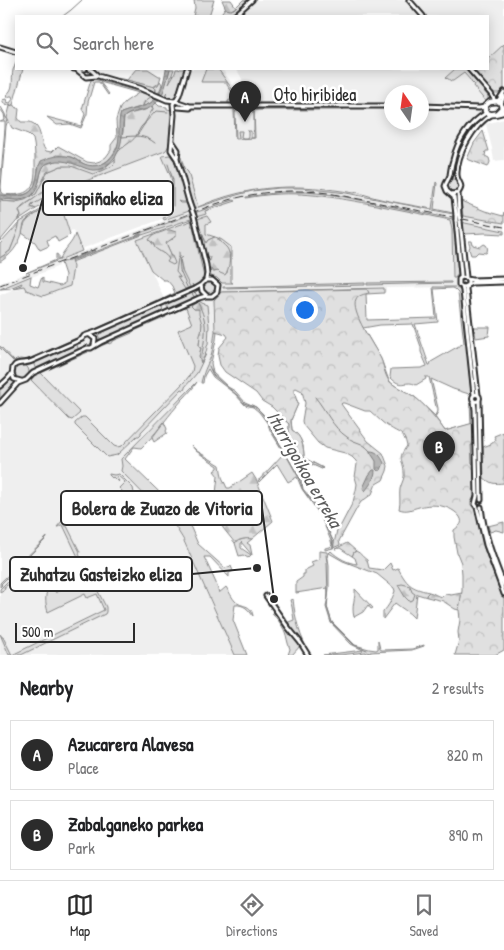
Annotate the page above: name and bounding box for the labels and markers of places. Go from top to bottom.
pin: A [229,81,261,122]
callout: Krispiñako eliza [43,181,173,215]
pin: B [423,431,455,472]
callout: Bolera de Zuazo de Vitoria [61,491,262,525]
callout: Zuhatzu Gasteizko eliza [10,557,192,591]

